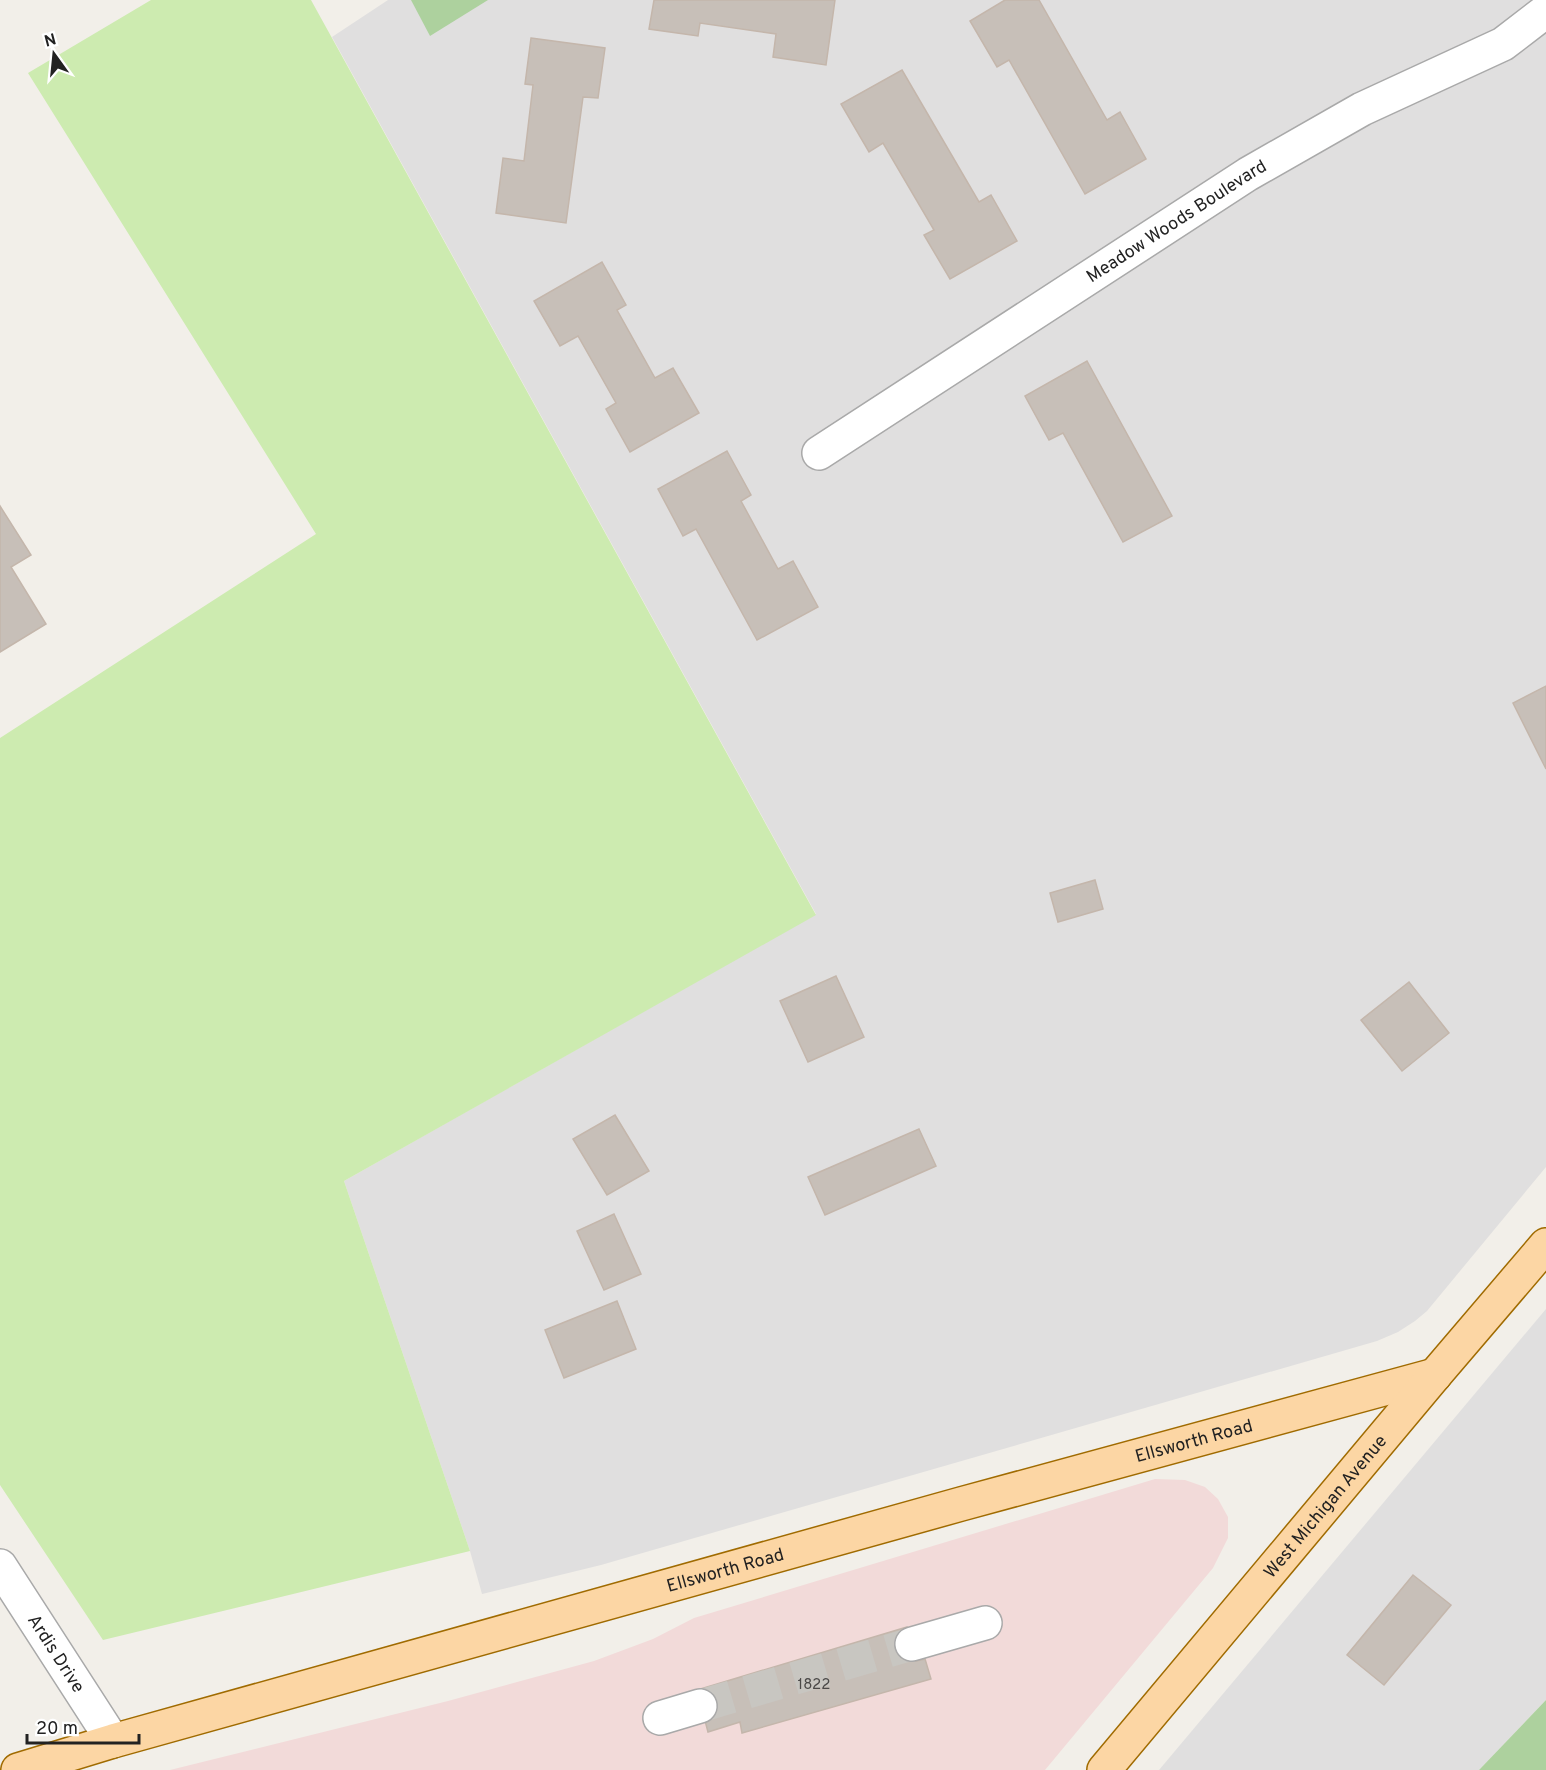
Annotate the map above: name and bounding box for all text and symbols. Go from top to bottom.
north arrow [24,24,84,84]
text: N [42,30,59,53]
street label: Meadow Woods Boulevard [1082,156,1271,289]
street label: Ellsworth Road [1133,1415,1255,1469]
street label: West Michigan Avenue [1259,1431,1393,1584]
street label: Ellsworth Road [664,1544,787,1599]
street label: Ardis Drive [21,1611,89,1698]
house number: 1822 [798,1676,830,1695]
scale bar [27,1707,140,1745]
text: 20 m [36,1718,78,1741]

